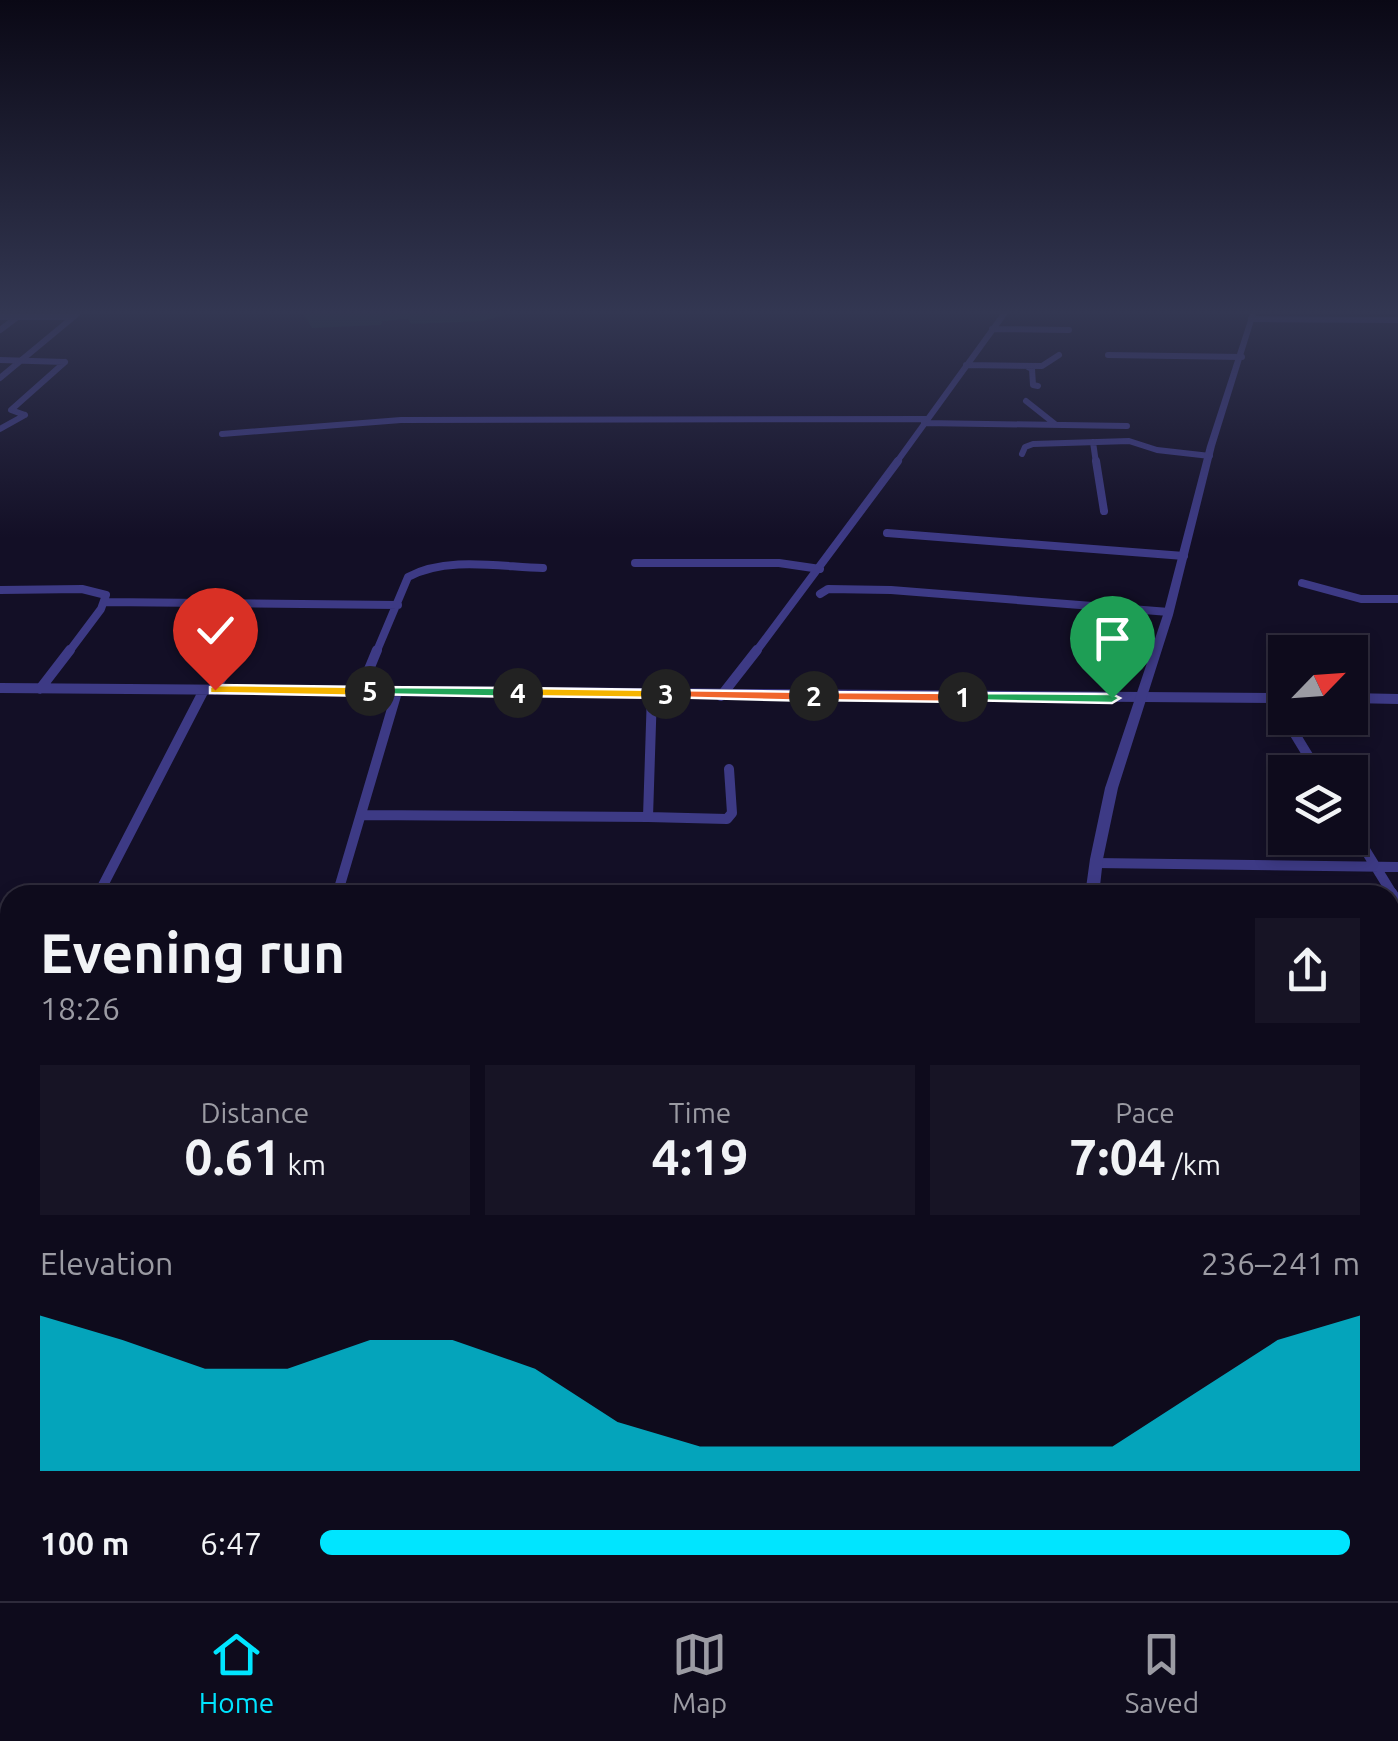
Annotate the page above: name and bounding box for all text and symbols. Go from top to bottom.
pin [173,588,258,691]
pin [1070,596,1155,699]
icon: check [188,603,243,658]
icon: arrive [1085,611,1140,666]
north arrow [1268,635,1368,735]
map controls [1268,635,1368,855]
pin: 5 [345,666,395,716]
pin: 4 [493,668,543,718]
pin: 3 [641,669,691,719]
pin: 2 [789,671,839,721]
pin: 1 [938,672,988,722]
text: 5 [362,675,378,706]
text: 4 [510,677,526,708]
text: 3 [658,678,674,709]
text: 2 [806,680,822,711]
text: 1 [955,681,971,712]
button: layers [1268,755,1368,855]
button: share [1255,918,1360,1023]
text: Evening run [40,922,345,983]
text: 18:26 [40,990,120,1026]
text: Distance [201,1097,309,1128]
text: Time [669,1097,731,1128]
text: Pace [1115,1097,1175,1128]
text: 0.61 [184,1128,281,1184]
text: 4:19 [652,1128,748,1184]
text: 7:04 [1069,1128,1166,1184]
text: km [281,1149,326,1180]
text: /km [1166,1149,1221,1180]
text: Elevation [40,1245,173,1281]
text: 236–241 m [1201,1245,1360,1281]
text: 100 m [40,1525,129,1561]
text: 6:47 [200,1525,262,1561]
tab: Home [199,1627,274,1718]
tab: Map [672,1627,727,1718]
tab: Saved [1125,1627,1199,1718]

